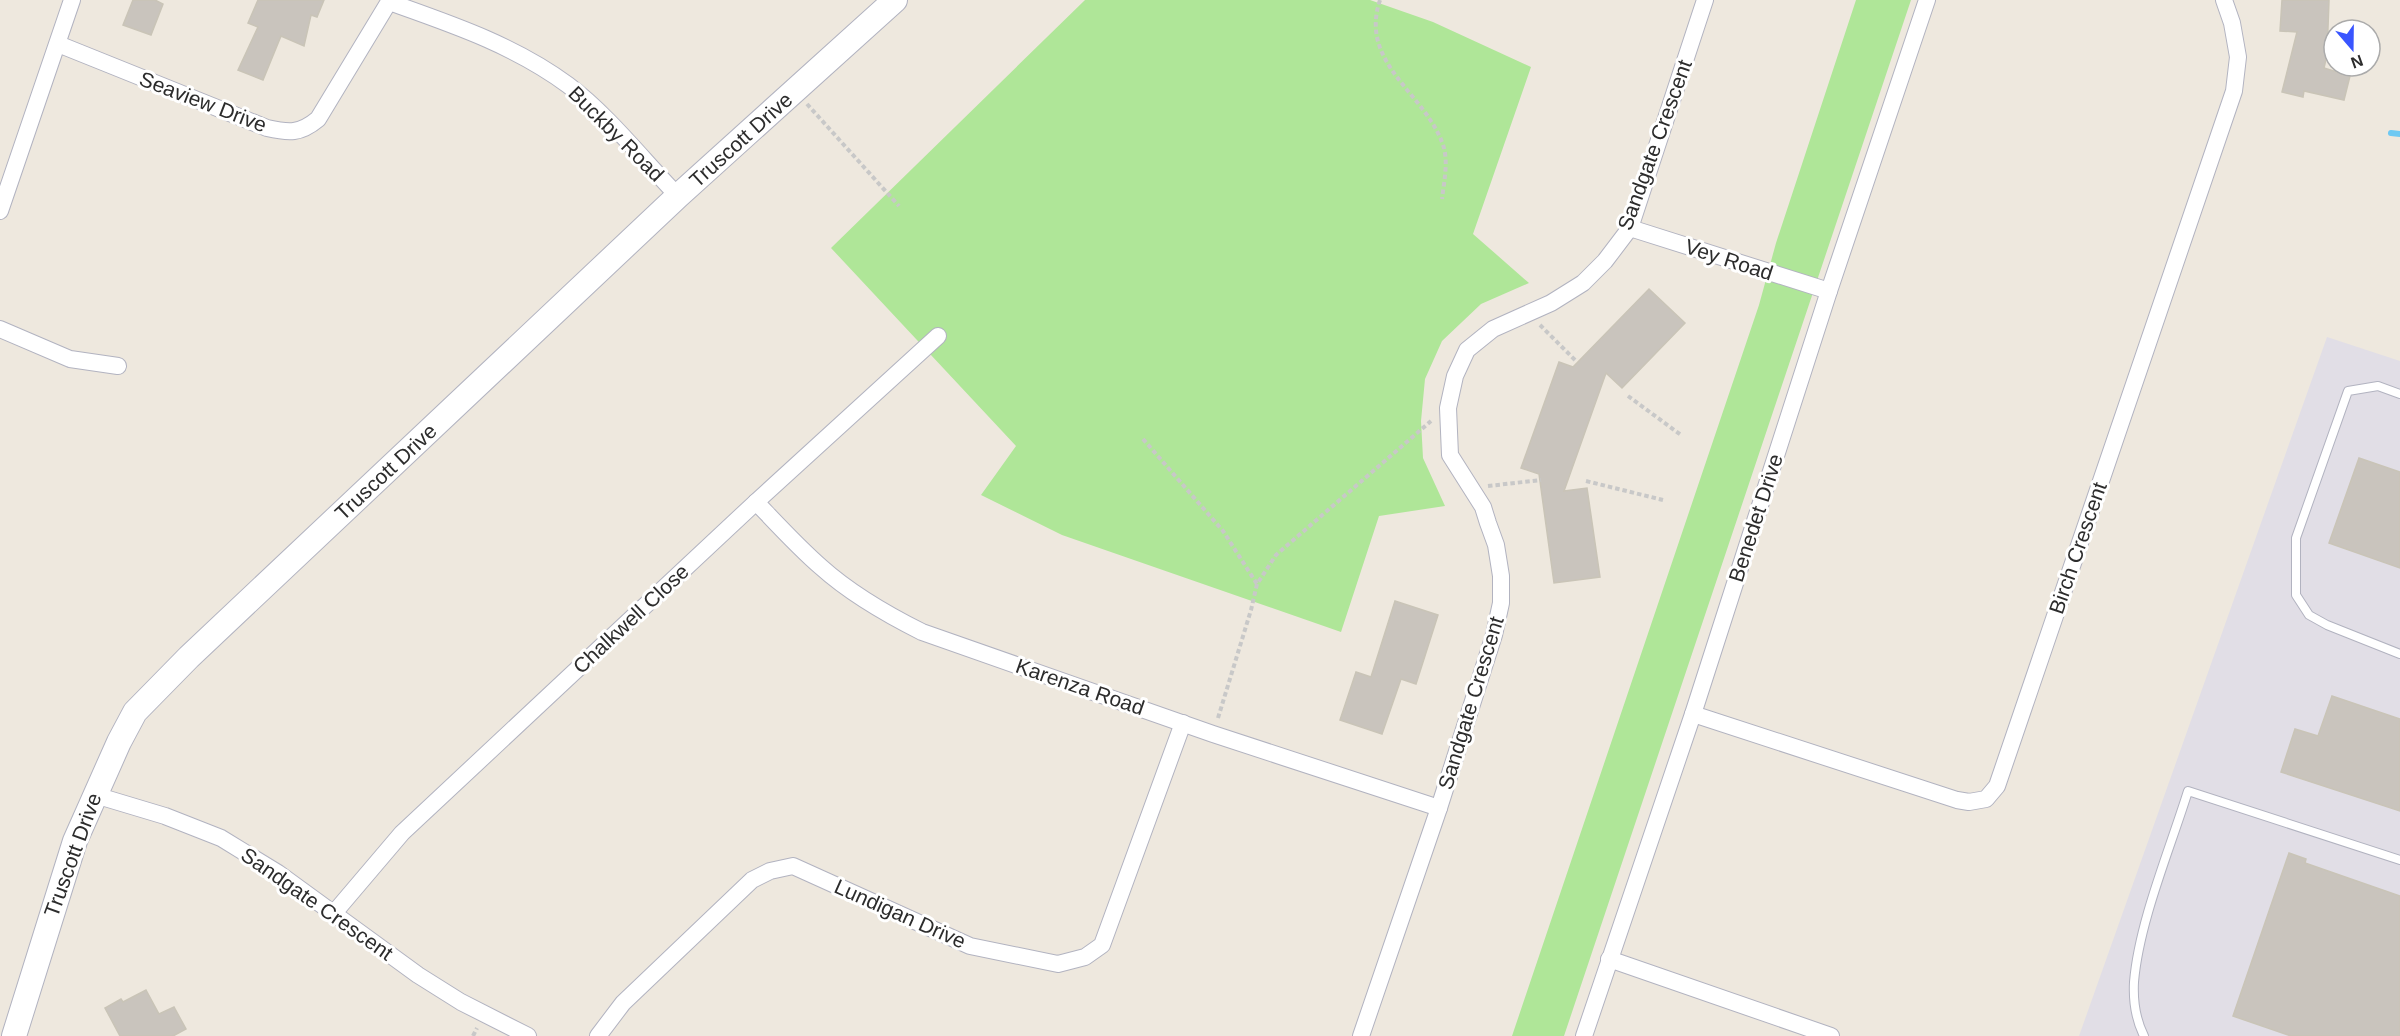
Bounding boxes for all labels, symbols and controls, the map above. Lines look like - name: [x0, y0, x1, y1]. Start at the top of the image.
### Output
- north arrow: [2322, 18, 2382, 78]
- text: N: [2349, 52, 2365, 72]
- street label: Sandgate Crescent: [1613, 56, 1696, 233]
- street label: Seaview Drive: [136, 67, 270, 136]
- street label: Buckby Road: [564, 81, 669, 186]
- street label: Truscott Drive: [685, 88, 797, 192]
- street label: Vey Road: [1682, 235, 1776, 285]
- street label: Truscott Drive: [330, 419, 441, 524]
- street label: Benedet Drive: [1724, 451, 1787, 585]
- street label: Birch Crescent: [2044, 479, 2111, 617]
- street label: Chalkwell Close: [568, 559, 693, 678]
- street label: Sandgate Crescent: [1433, 613, 1508, 792]
- street label: Karenza Road: [1013, 654, 1147, 719]
- street label: Truscott Drive: [40, 790, 106, 920]
- street label: Sandgate Crescent: [237, 843, 398, 965]
- street label: Lundigan Drive: [831, 874, 969, 953]

